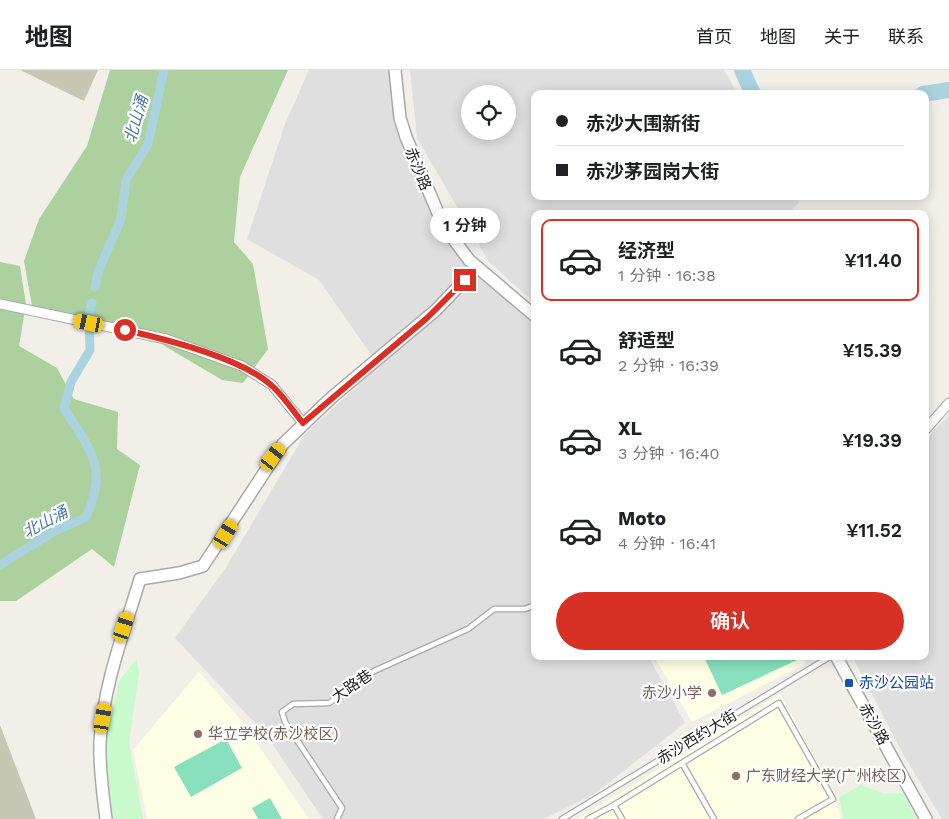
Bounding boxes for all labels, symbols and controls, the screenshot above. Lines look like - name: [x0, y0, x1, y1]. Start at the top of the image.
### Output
- text: 地图: [25, 23, 73, 51]
- text: 首页: [696, 26, 732, 47]
- text: 地图: [760, 26, 796, 47]
- text: 关于: [824, 26, 860, 47]
- text: 联系: [888, 26, 924, 47]
- map controls: [461, 85, 516, 140]
- button: locate: [461, 85, 516, 140]
- water label: 北山涌: [120, 91, 152, 145]
- text: 赤沙大围新街: [586, 112, 700, 135]
- street label: 赤沙路: [401, 145, 435, 193]
- text: 赤沙茅园岗大街: [586, 160, 719, 183]
- callout: 1 分钟: [430, 208, 500, 242]
- text: 1 分钟: [443, 216, 487, 235]
- icon: car: [558, 238, 603, 283]
- text: 经济型: [618, 239, 675, 262]
- text: ¥11.40: [845, 249, 902, 272]
- text: 1 分钟 · 16:38: [618, 266, 716, 285]
- route end: [454, 269, 476, 291]
- car: [72, 313, 105, 333]
- route start: [114, 319, 136, 341]
- icon: car: [558, 328, 603, 373]
- text: 舒适型: [618, 329, 675, 352]
- text: ¥15.39: [842, 339, 902, 362]
- text: 2 分钟 · 16:39: [618, 356, 719, 375]
- text: XL: [618, 417, 642, 440]
- icon: car: [558, 418, 603, 463]
- text: ¥19.39: [842, 429, 902, 452]
- car: [257, 441, 288, 473]
- text: 3 分钟 · 16:40: [618, 444, 719, 463]
- water label: 北山涌: [19, 501, 72, 542]
- text: Moto: [618, 507, 666, 530]
- icon: car: [558, 508, 603, 553]
- car: [211, 517, 240, 551]
- text: ¥11.52: [846, 519, 902, 542]
- text: 4 分钟 · 16:41: [618, 534, 716, 553]
- button: 确认: [556, 592, 904, 650]
- car: [112, 610, 135, 644]
- street label: 大路巷: [328, 666, 376, 706]
- place label: 赤沙公园站: [859, 674, 934, 692]
- marker: 赤沙公园站: [843, 677, 855, 689]
- place label: 赤沙小学: [642, 684, 702, 702]
- marker: 赤沙小学: [706, 687, 718, 699]
- street label: 赤沙路: [855, 700, 893, 748]
- car: [93, 702, 112, 734]
- street label: 赤沙西约大街: [654, 706, 740, 768]
- place label: 华立学校(赤沙校区): [208, 725, 339, 743]
- marker: 华立学校(赤沙校区): [192, 728, 204, 740]
- place label: 广东财经大学(广州校区): [746, 767, 907, 785]
- marker: 广东财经大学(广州校区): [730, 770, 742, 782]

